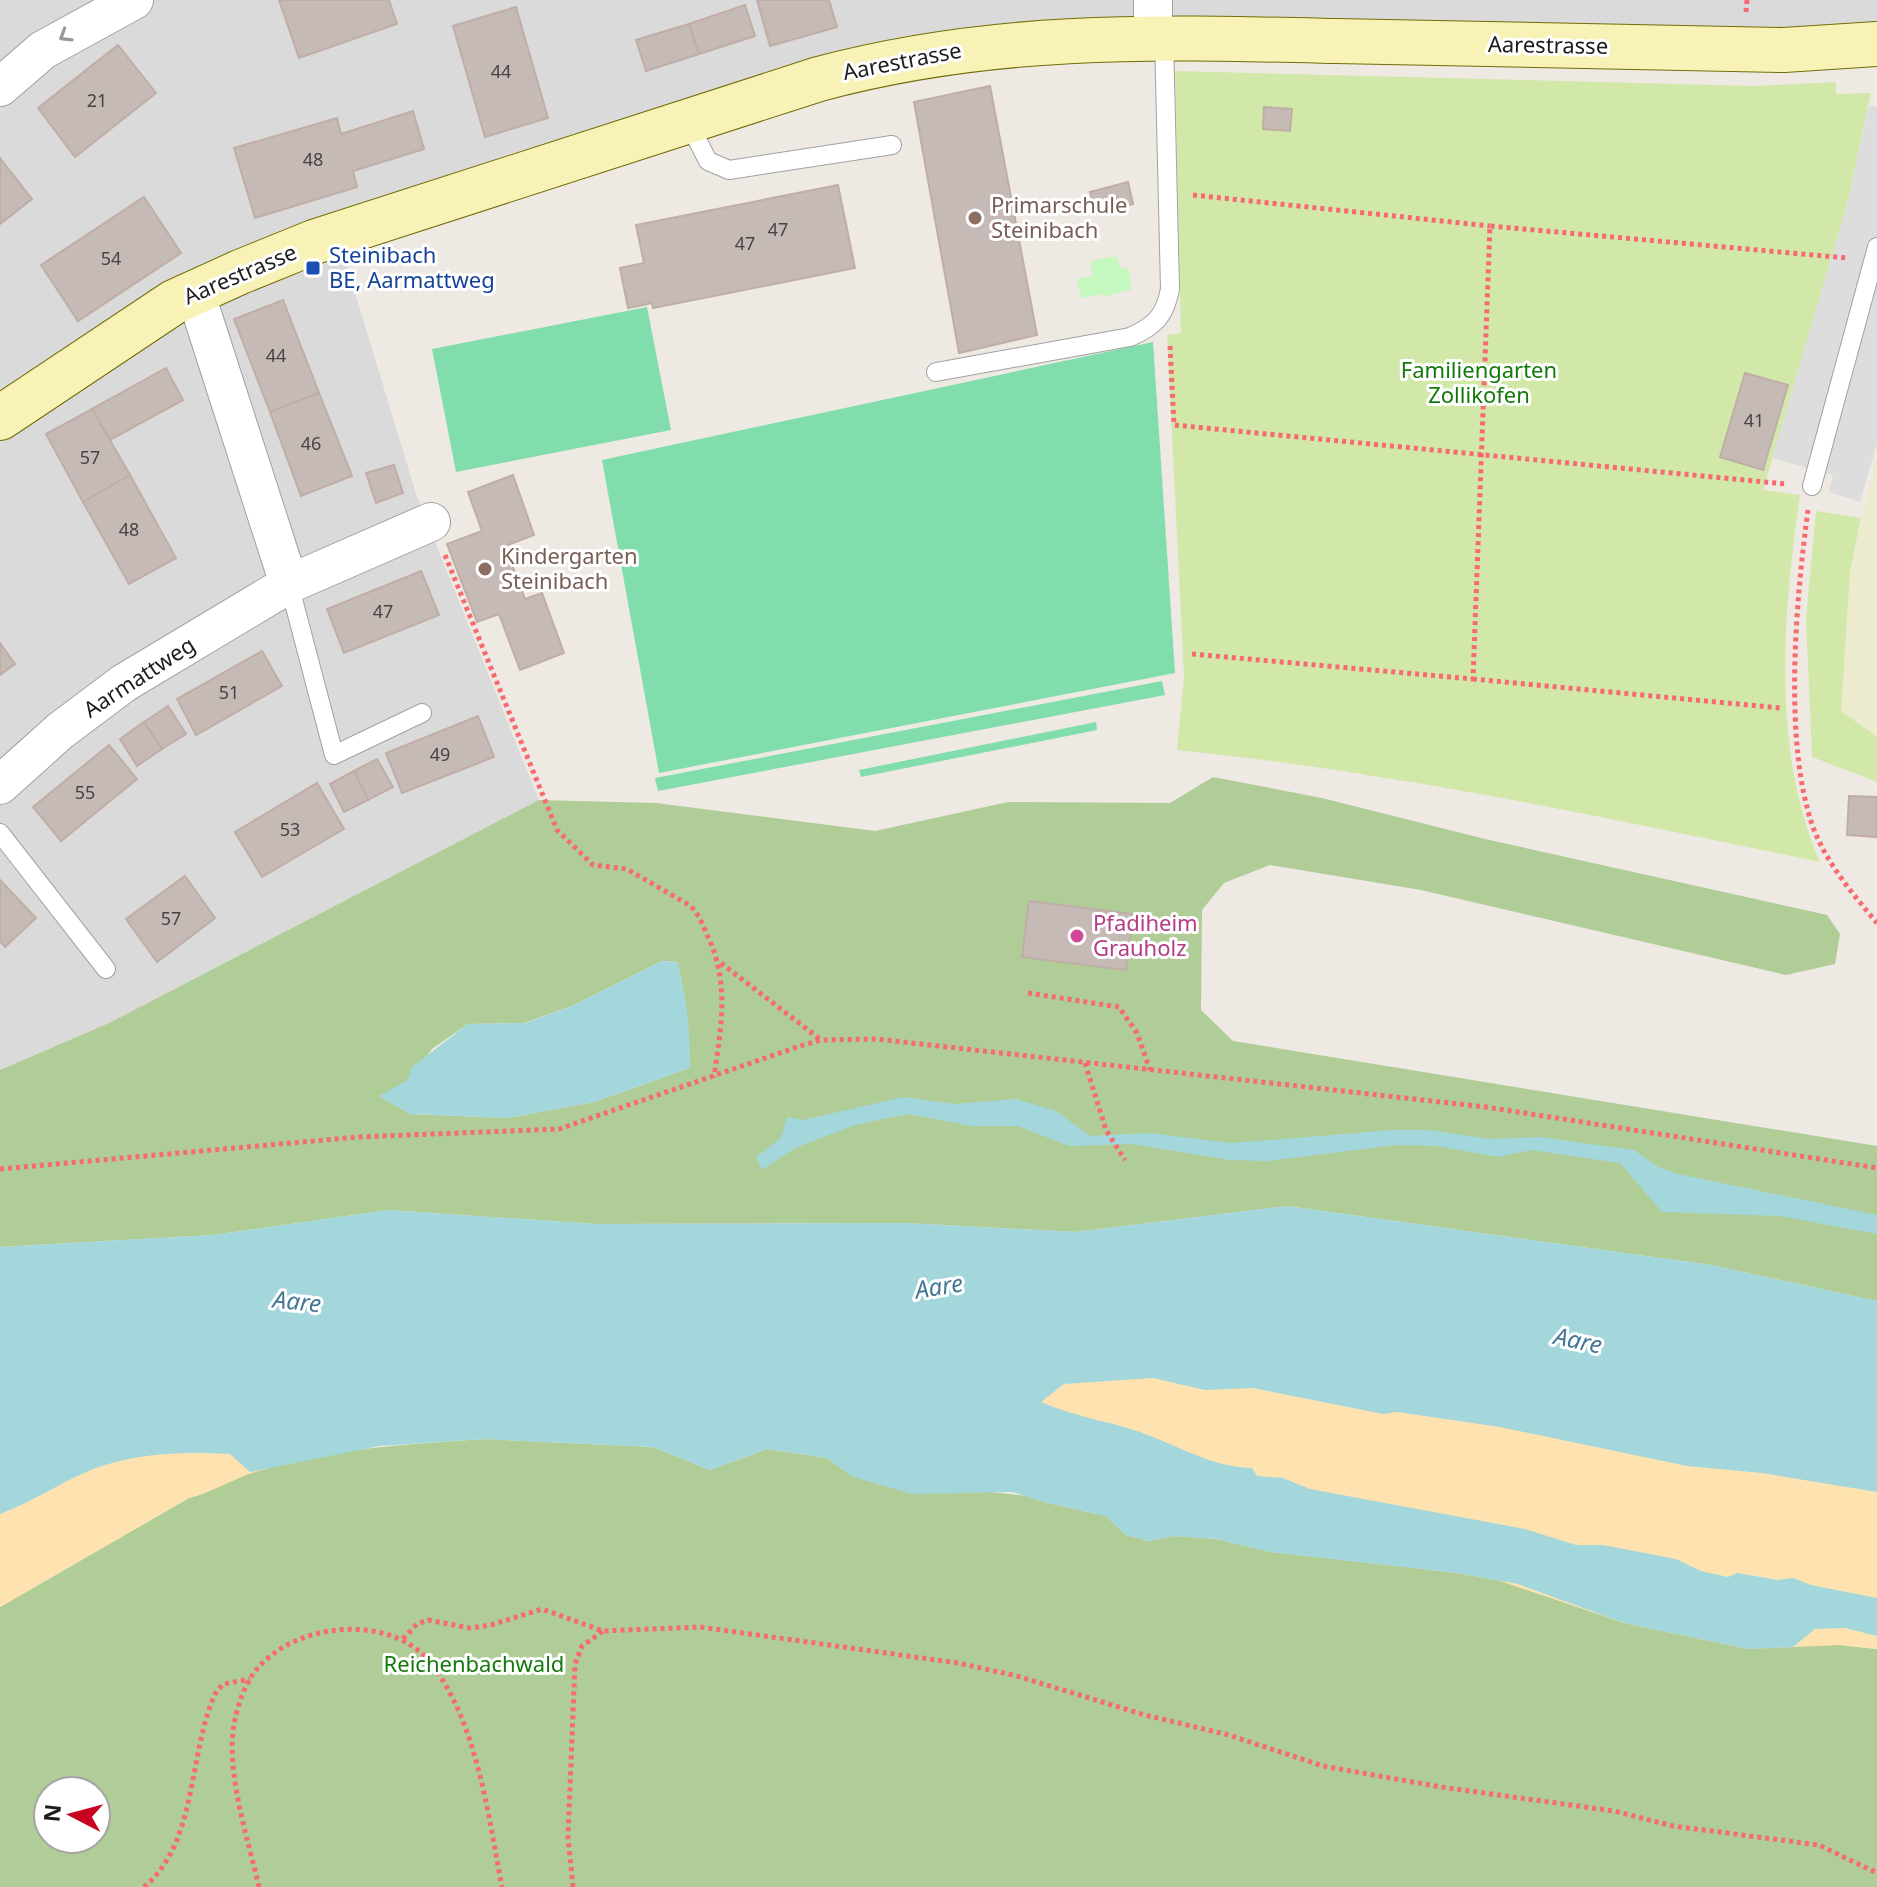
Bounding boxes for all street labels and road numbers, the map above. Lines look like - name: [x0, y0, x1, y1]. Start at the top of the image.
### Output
- street label: Aarestrasse: [1488, 28, 1608, 60]
- street label: Aarestrasse: [840, 34, 964, 86]
- street label: Aarestrasse: [178, 236, 301, 310]
- street label: Aarmattweg: [77, 629, 200, 723]

